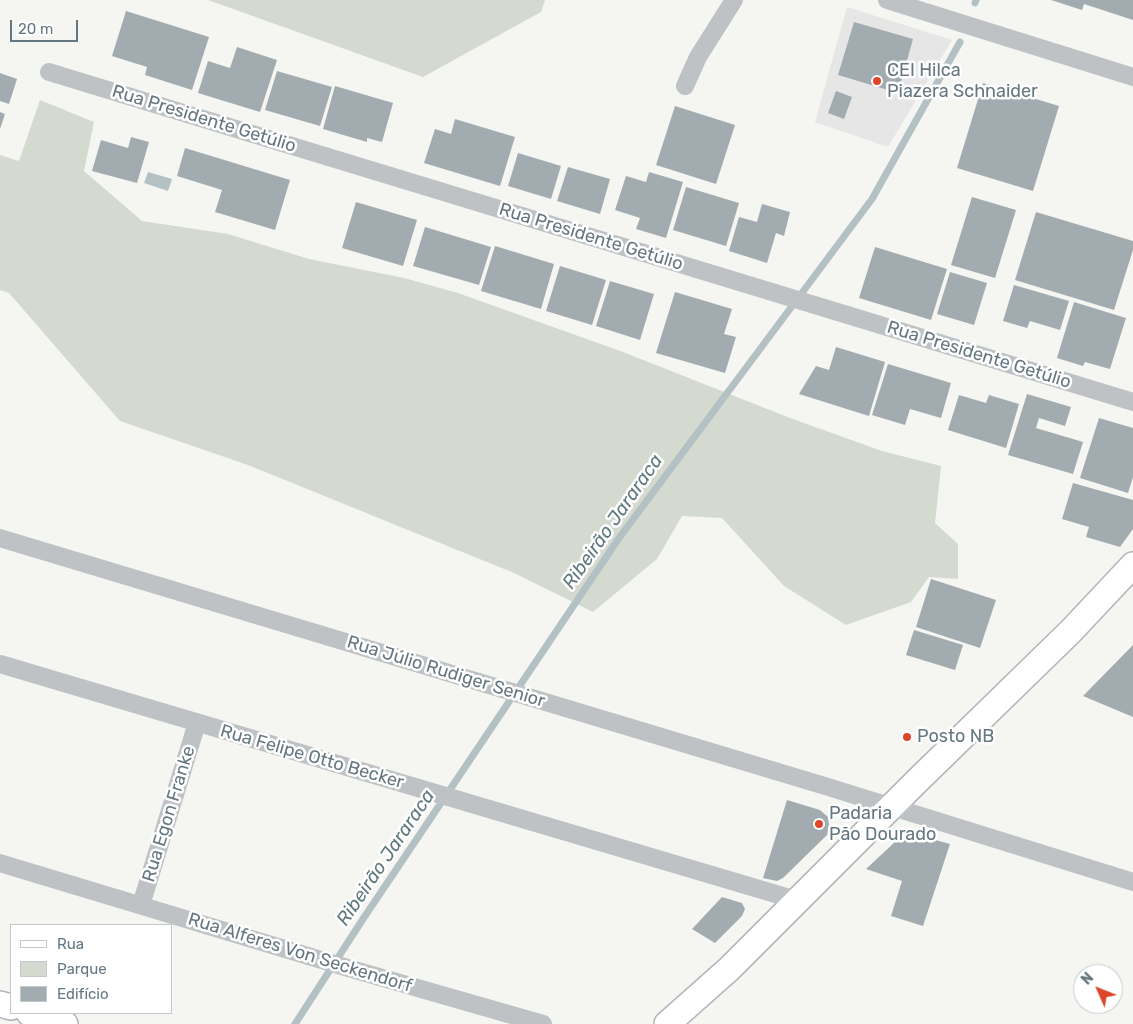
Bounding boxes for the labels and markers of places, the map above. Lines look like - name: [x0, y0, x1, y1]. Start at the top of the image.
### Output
- place label: CEI Hilca Piazera Schnaider: [887, 60, 1038, 102]
- marker: CEI Hilca Piazera Schnaider: [871, 75, 883, 87]
- place label: Posto NB: [917, 726, 994, 748]
- marker: Posto NB: [901, 731, 913, 743]
- place label: Padaria Pão Dourado: [829, 803, 936, 846]
- marker: Padaria Pão Dourado: [813, 818, 825, 830]

